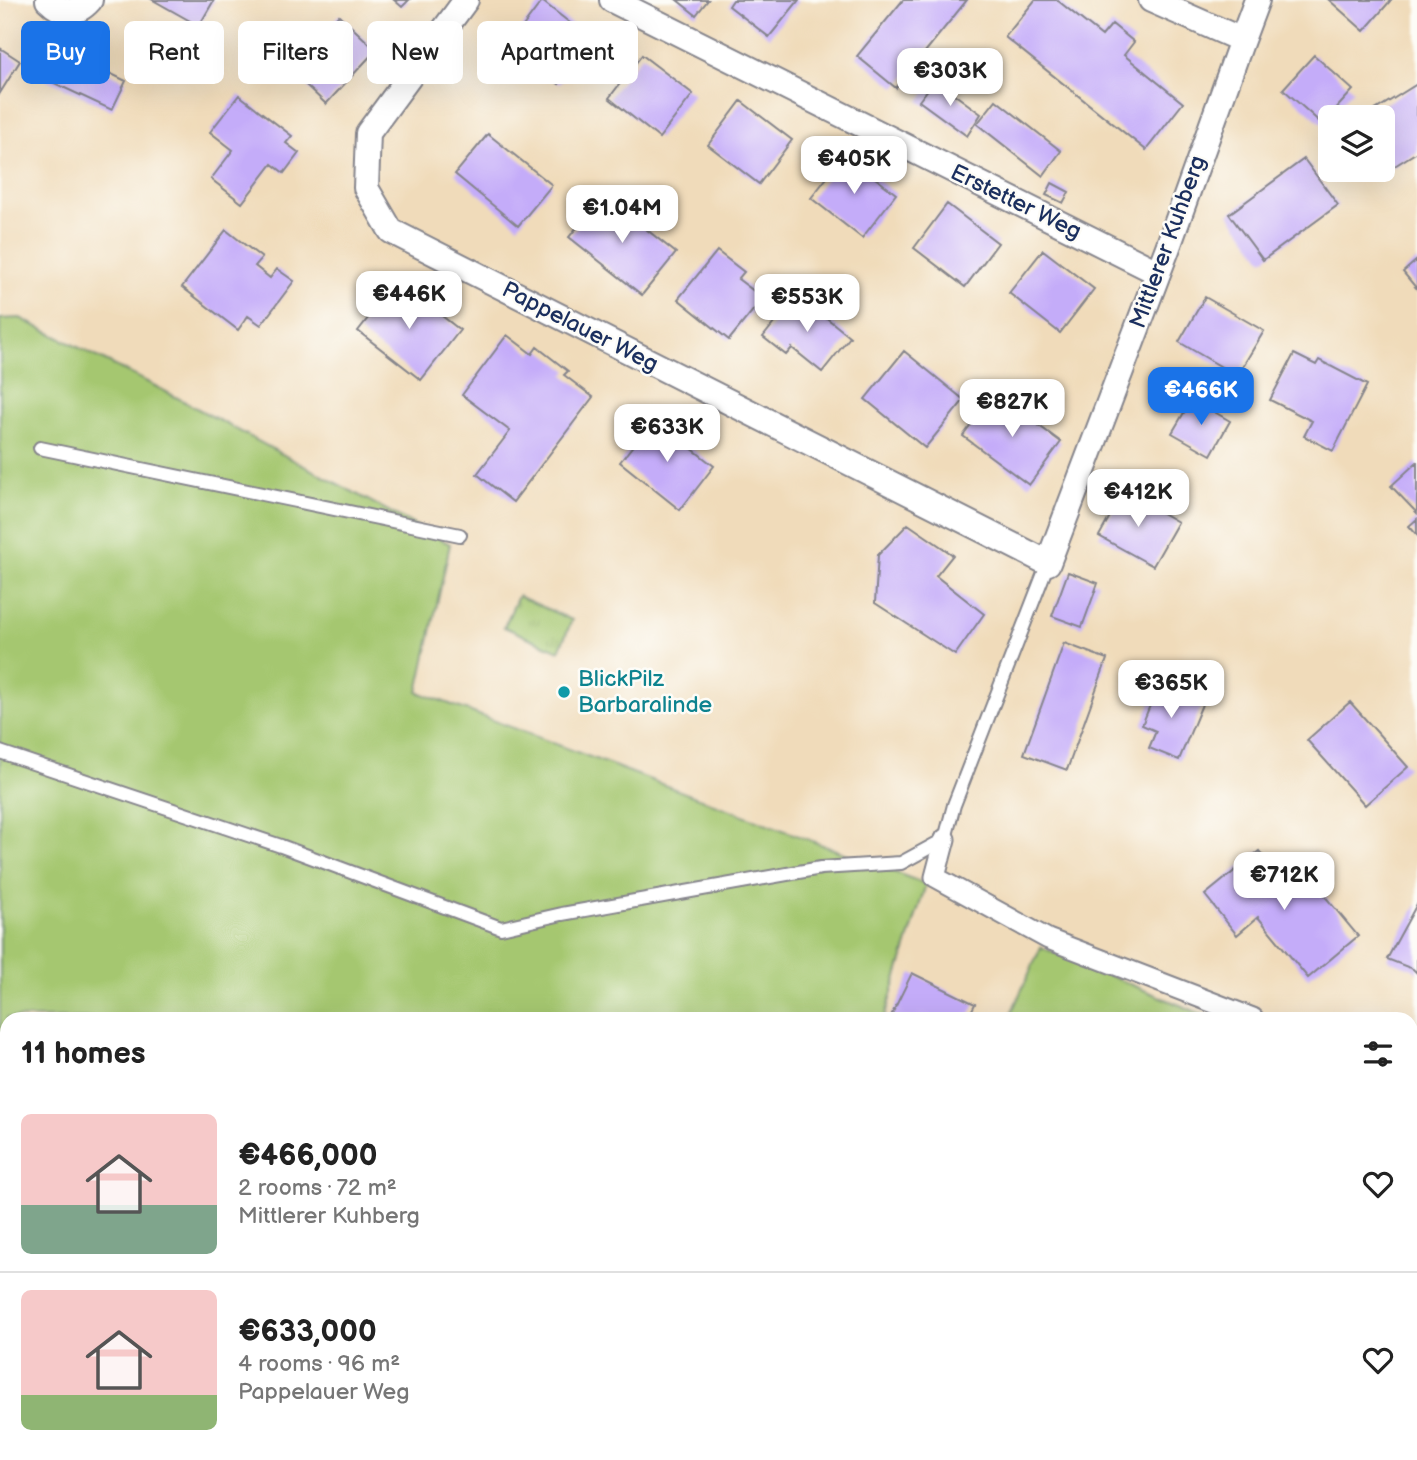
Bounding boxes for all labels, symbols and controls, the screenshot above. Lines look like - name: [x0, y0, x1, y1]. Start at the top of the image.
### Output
- chip: Buy: [21, 21, 110, 84]
- chip: Rent: [124, 21, 224, 84]
- chip: Filters: [238, 21, 353, 84]
- chip: New: [367, 21, 463, 84]
- chip: Apartment: [477, 21, 638, 84]
- pin: €303K: [901, 48, 999, 108]
- text: €303K: [913, 57, 987, 85]
- map controls: [1318, 105, 1395, 182]
- button: layers: [1318, 105, 1395, 182]
- pin: €405K: [805, 136, 903, 196]
- text: €405K: [817, 145, 891, 173]
- street label: Mittlerer Kuhberg: [1124, 152, 1212, 332]
- street label: Erstetter Weg: [946, 158, 1086, 246]
- pin: €1.04M: [565, 186, 679, 245]
- text: €1.04M: [582, 194, 662, 222]
- pin: €446K: [360, 272, 458, 331]
- pin: €553K: [758, 274, 856, 334]
- street label: Pappelauer Weg: [497, 276, 663, 378]
- text: €446K: [372, 280, 446, 308]
- text: €553K: [771, 283, 843, 311]
- pin: €466K: [1152, 368, 1250, 427]
- text: €466K: [1164, 376, 1238, 404]
- pin: €827K: [963, 380, 1061, 439]
- text: €827K: [976, 388, 1048, 416]
- pin: €633K: [618, 405, 716, 464]
- text: €633K: [630, 413, 704, 441]
- pin: €412K: [1089, 470, 1187, 529]
- text: €412K: [1103, 478, 1173, 506]
- pin: €365K: [1122, 660, 1220, 720]
- place label: BlickPilz Barbaralinde: [578, 665, 712, 719]
- text: €365K: [1134, 669, 1208, 697]
- marker: BlickPilz Barbaralinde: [556, 684, 572, 700]
- pin: €712K: [1235, 852, 1333, 912]
- text: €712K: [1249, 861, 1319, 889]
- icon: filters: [1359, 1035, 1397, 1073]
- text: 11 homes: [21, 1036, 145, 1072]
- text: €466,000: [238, 1138, 377, 1174]
- icon: home: [77, 1142, 161, 1226]
- icon: heart: [1359, 1165, 1397, 1203]
- text: 2 rooms · 72 m²: [238, 1174, 397, 1202]
- text: Mittlerer Kuhberg: [238, 1202, 420, 1230]
- text: €633,000: [238, 1314, 377, 1350]
- icon: home: [77, 1318, 161, 1402]
- icon: heart: [1359, 1341, 1397, 1379]
- text: 4 rooms · 96 m²: [238, 1350, 400, 1378]
- text: Pappelauer Weg: [238, 1378, 410, 1406]

